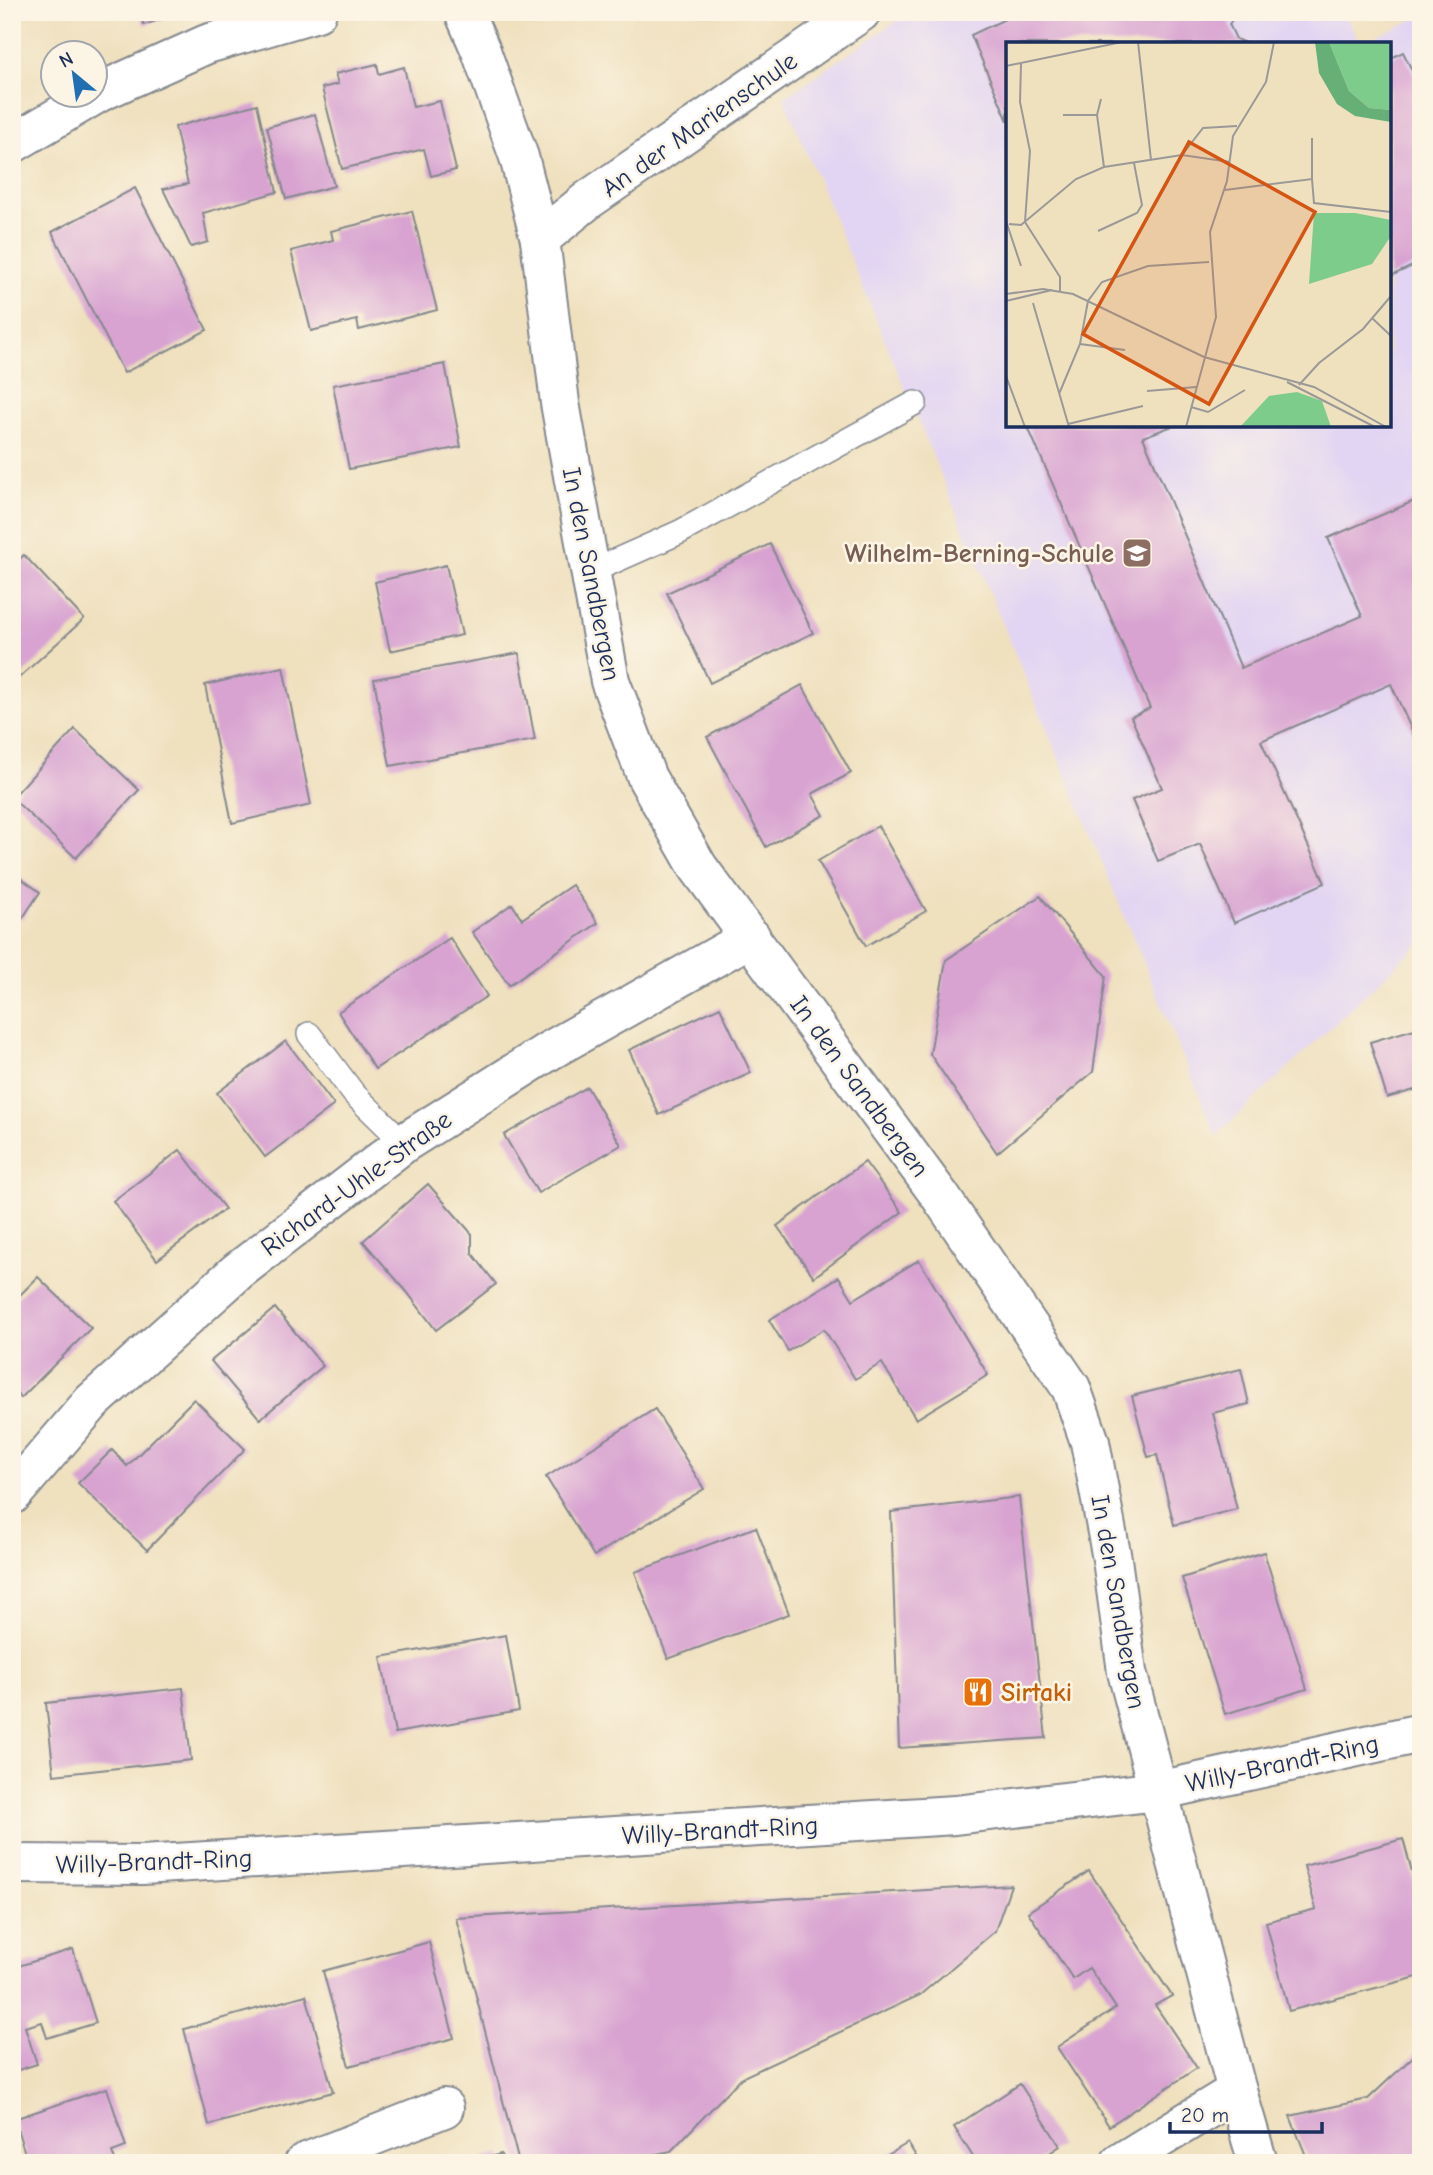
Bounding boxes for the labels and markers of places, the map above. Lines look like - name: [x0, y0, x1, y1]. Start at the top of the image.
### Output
- school or university icon: Wilhelm-Berning-Schule: [1120, 536, 1154, 570]
- place label: Wilhelm-Berning-Schule: [844, 539, 1114, 569]
- restaurant icon: Sirtaki: [961, 1675, 995, 1709]
- place label: Sirtaki: [1001, 1678, 1072, 1708]

